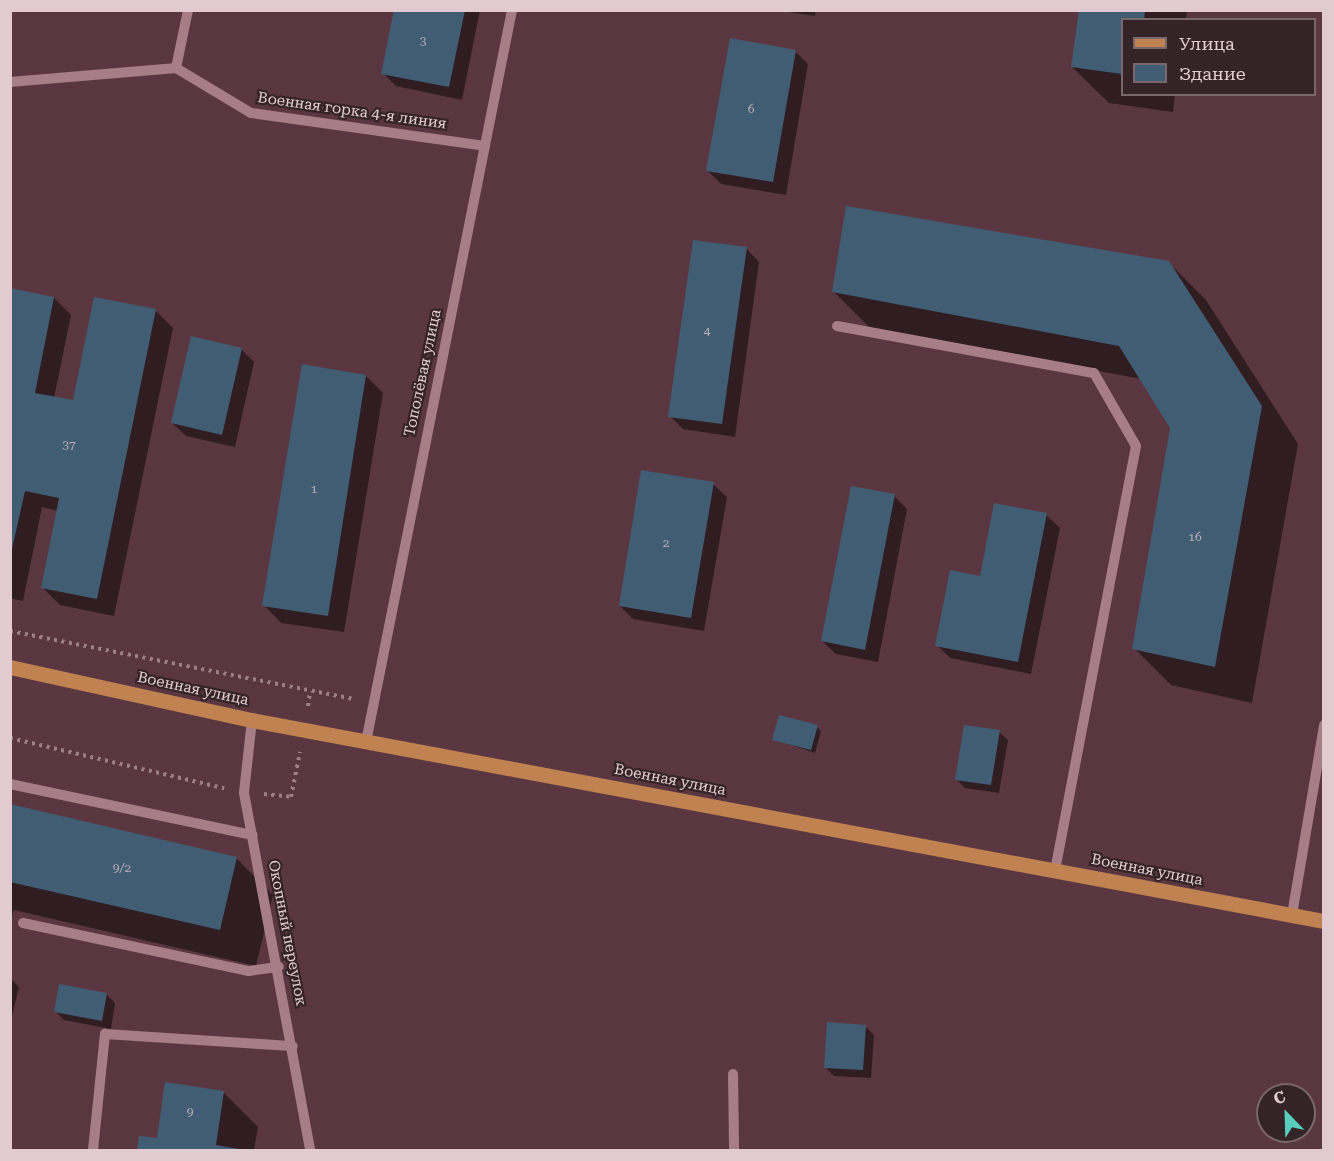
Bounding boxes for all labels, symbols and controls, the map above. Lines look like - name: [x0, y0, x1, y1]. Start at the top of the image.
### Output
- legend: [1121, 18, 1316, 96]
- text: Улица: [1179, 33, 1235, 54]
- house number: 3: [420, 35, 426, 49]
- text: Здание: [1179, 63, 1246, 84]
- street label: Военная горка 4-я линия: [256, 89, 448, 133]
- house number: 6: [748, 103, 754, 117]
- street label: Тополёвая улица: [401, 308, 445, 438]
- house number: 4: [704, 325, 710, 339]
- house number: 37: [62, 439, 76, 453]
- house number: 1: [311, 483, 317, 497]
- house number: 16: [1188, 531, 1202, 545]
- house number: 2: [663, 537, 669, 551]
- street label: Военная улица: [136, 668, 250, 710]
- street label: Военная улица: [613, 760, 727, 800]
- street label: Военная улица: [1090, 850, 1204, 890]
- street label: Окопный переулок: [264, 859, 310, 1007]
- house number: 9/2: [113, 862, 131, 876]
- north arrow: [1256, 1083, 1316, 1143]
- text: С: [1271, 1087, 1288, 1109]
- house number: 9: [187, 1106, 193, 1120]

